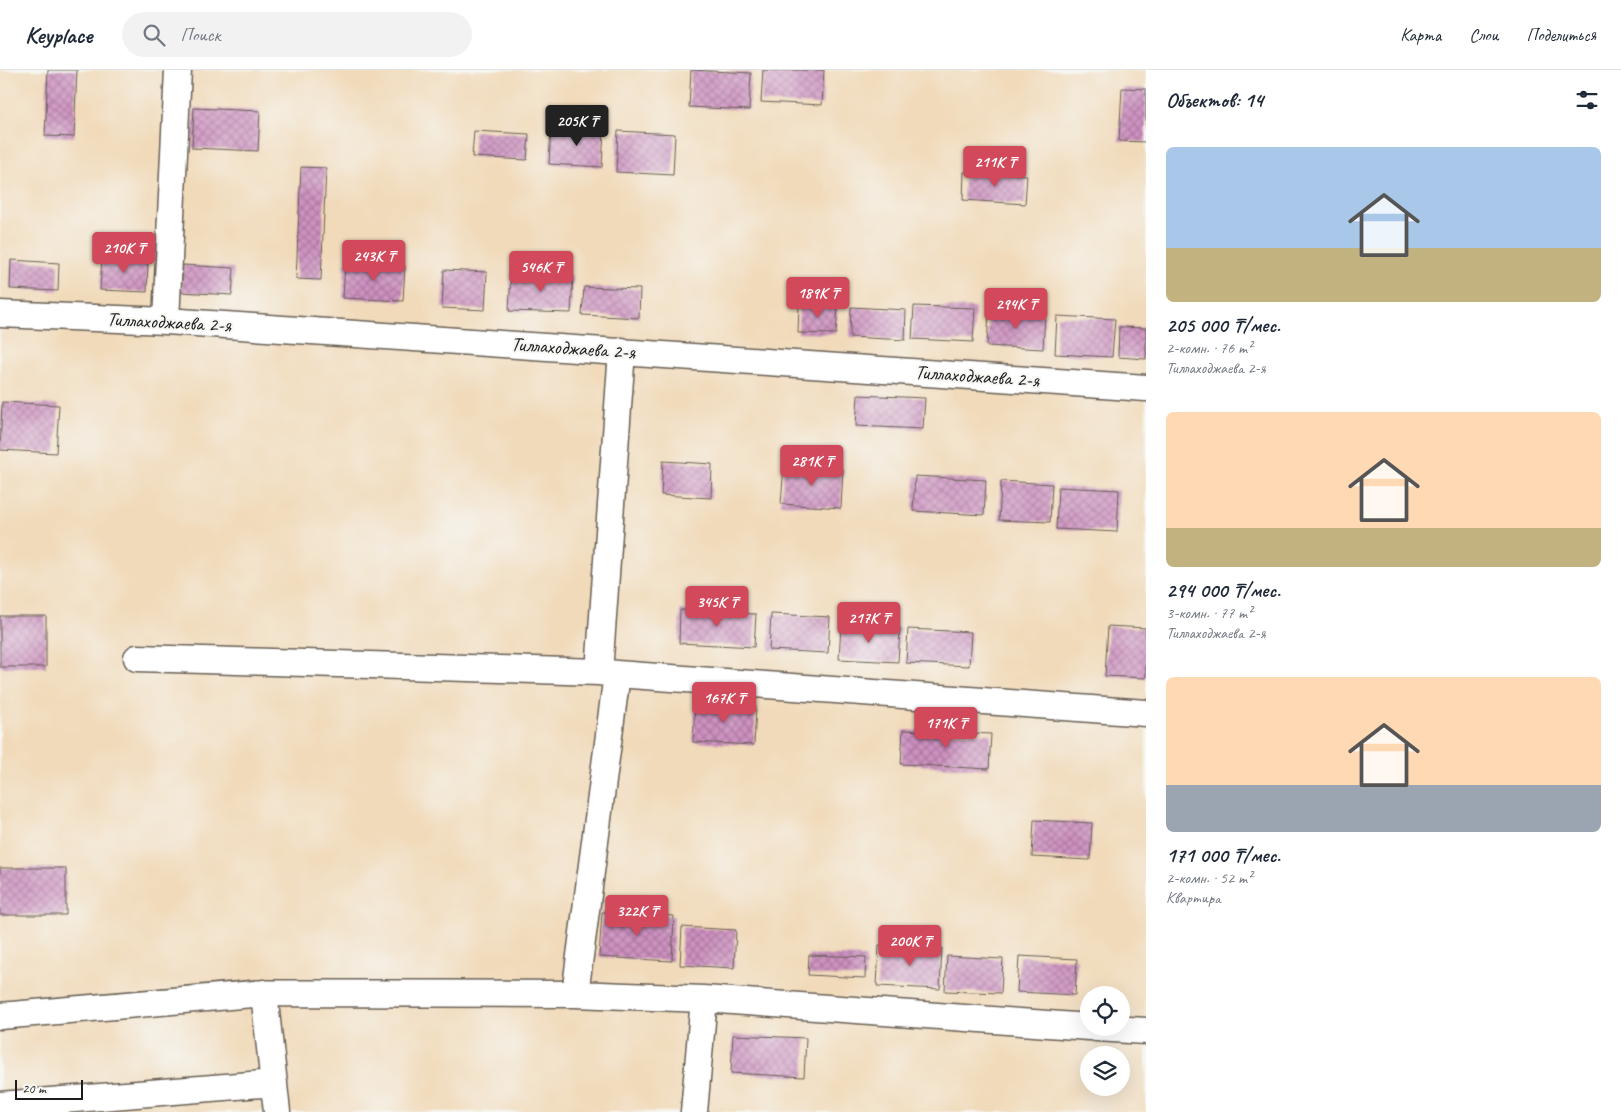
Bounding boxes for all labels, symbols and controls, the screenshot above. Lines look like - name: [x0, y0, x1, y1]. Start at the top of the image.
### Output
- search box: [122, 12, 472, 57]
- text: Keyplace: [25, 20, 92, 50]
- icon: search: [140, 21, 168, 49]
- text: Поиск: [180, 23, 220, 47]
- text: Карта: [1400, 24, 1441, 46]
- text: Слои: [1469, 24, 1498, 46]
- text: Поделиться: [1526, 24, 1596, 46]
- icon: filters: [1573, 86, 1601, 114]
- text: Объектов: 14: [1166, 87, 1263, 113]
- pin: 205K ₸: [536, 104, 618, 147]
- text: 205K ₸: [556, 111, 598, 131]
- pin: 211K ₸: [954, 146, 1036, 188]
- text: 211K ₸: [974, 152, 1016, 172]
- icon: home: [1339, 180, 1429, 270]
- pin: 210K ₸: [83, 232, 165, 274]
- text: 210K ₸: [103, 238, 145, 258]
- pin: 243K ₸: [333, 240, 415, 282]
- text: 243K ₸: [353, 246, 395, 266]
- pin: 546K ₸: [500, 250, 582, 293]
- text: 546K ₸: [520, 257, 562, 277]
- pin: 189K ₸: [777, 276, 859, 319]
- text: 189K ₸: [797, 283, 839, 303]
- pin: 294K ₸: [975, 288, 1057, 330]
- text: 294K ₸: [995, 294, 1037, 314]
- street label: Тиллаходжаева 2-я: [106, 306, 233, 338]
- text: 205 000 ₸/мес.: [1166, 312, 1280, 338]
- street label: Тиллаходжаева 2-я: [510, 331, 637, 365]
- text: 2-комн. · 76 m²: [1166, 338, 1252, 358]
- text: Тиллаходжаева 2-я: [1166, 358, 1266, 378]
- street label: Тиллаходжаева 2-я: [914, 359, 1041, 393]
- pin: 281K ₸: [771, 444, 853, 487]
- icon: home: [1339, 445, 1429, 535]
- text: 281K ₸: [791, 451, 833, 471]
- text: 294 000 ₸/мес.: [1166, 577, 1280, 603]
- pin: 345K ₸: [676, 586, 758, 628]
- text: 345K ₸: [696, 592, 738, 612]
- pin: 217K ₸: [828, 602, 910, 644]
- text: 3-комн. · 77 m²: [1166, 603, 1252, 623]
- text: 217K ₸: [848, 608, 890, 628]
- text: Тиллаходжаева 2-я: [1166, 623, 1266, 643]
- pin: 167K ₸: [683, 682, 765, 724]
- text: 167K ₸: [703, 688, 745, 708]
- pin: 171K ₸: [905, 706, 987, 749]
- icon: home: [1339, 710, 1429, 800]
- text: 171K ₸: [925, 713, 967, 733]
- text: 171 000 ₸/мес.: [1166, 842, 1281, 868]
- text: 2-комн. · 52 m²: [1166, 868, 1252, 888]
- text: Квартира: [1166, 888, 1221, 908]
- pin: 322K ₸: [596, 894, 678, 937]
- text: 322K ₸: [616, 901, 658, 921]
- pin: 200K ₸: [869, 924, 951, 967]
- text: 200K ₸: [889, 931, 931, 951]
- map controls: [1080, 986, 1130, 1096]
- button: locate: [1080, 986, 1130, 1036]
- button: layers: [1080, 1046, 1130, 1096]
- scale bar: [15, 1077, 82, 1100]
- text: 20 m: [22, 1080, 46, 1097]

